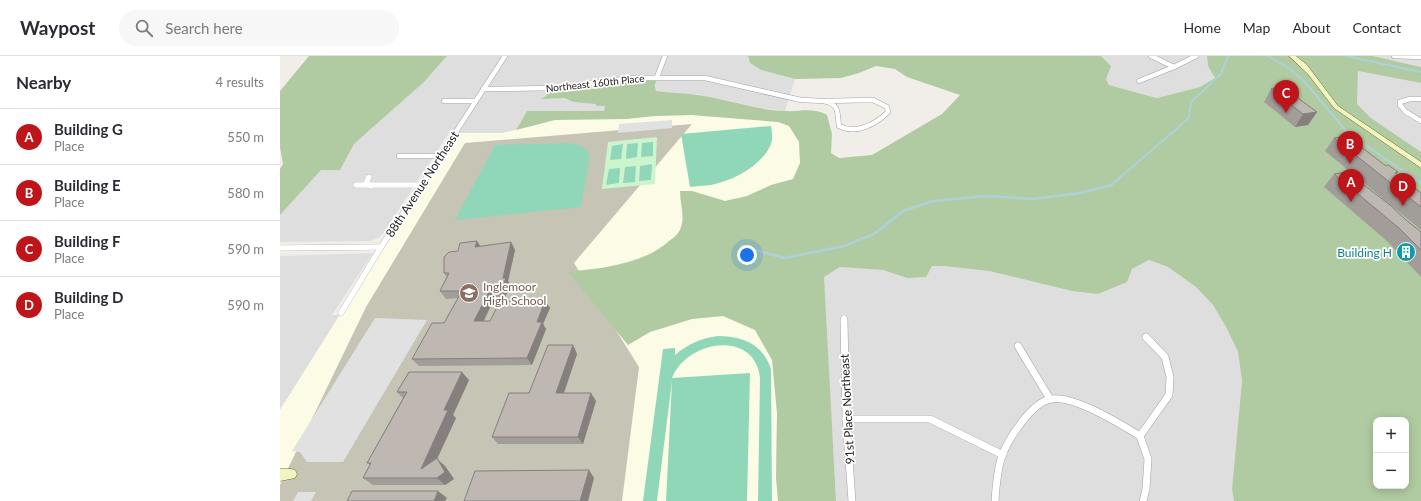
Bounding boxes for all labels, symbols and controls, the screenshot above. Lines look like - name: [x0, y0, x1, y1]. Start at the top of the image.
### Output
- search box: [119, 10, 399, 46]
- text: Waypost: [20, 16, 95, 39]
- icon: search: [133, 17, 155, 39]
- text: Search here: [165, 19, 243, 37]
- text: Home: [1183, 19, 1221, 36]
- text: Map: [1243, 19, 1270, 36]
- text: About: [1292, 19, 1330, 36]
- text: Contact: [1352, 19, 1401, 36]
- text: Nearby: [16, 72, 71, 93]
- street label: Northeast 160th Place: [545, 72, 645, 94]
- text: 4 results: [216, 74, 264, 90]
- pin: C: [1273, 80, 1299, 113]
- text: Building G: [54, 120, 123, 138]
- street label: 88th Avenue Northeast: [382, 128, 462, 240]
- text: A: [24, 129, 34, 145]
- text: 550 m: [227, 129, 264, 145]
- pin: B: [1337, 131, 1363, 164]
- text: Place: [54, 138, 84, 154]
- pin: A: [1338, 169, 1364, 202]
- pin: D: [1390, 173, 1416, 206]
- text: Building E: [54, 176, 121, 194]
- text: B: [25, 185, 33, 201]
- text: 580 m: [227, 185, 264, 201]
- text: Place: [54, 194, 84, 210]
- text: Building F: [54, 232, 121, 250]
- text: C: [25, 241, 33, 257]
- text: 590 m: [227, 241, 264, 257]
- building icon: Building H: [1395, 241, 1417, 263]
- your location: [737, 245, 757, 265]
- place label: Building H: [1337, 245, 1392, 260]
- text: Place: [54, 250, 84, 266]
- place label: Inglemoor High School: [483, 279, 546, 308]
- school or university icon: Inglemoor High School: [458, 282, 480, 304]
- text: Building D: [54, 288, 124, 306]
- text: D: [24, 297, 34, 313]
- text: 590 m: [227, 297, 264, 313]
- text: Place: [54, 306, 84, 322]
- street label: 91st Place Northeast: [837, 353, 857, 465]
- map controls: [1373, 417, 1409, 489]
- button: +: [1373, 417, 1409, 453]
- button: −: [1373, 453, 1409, 489]

